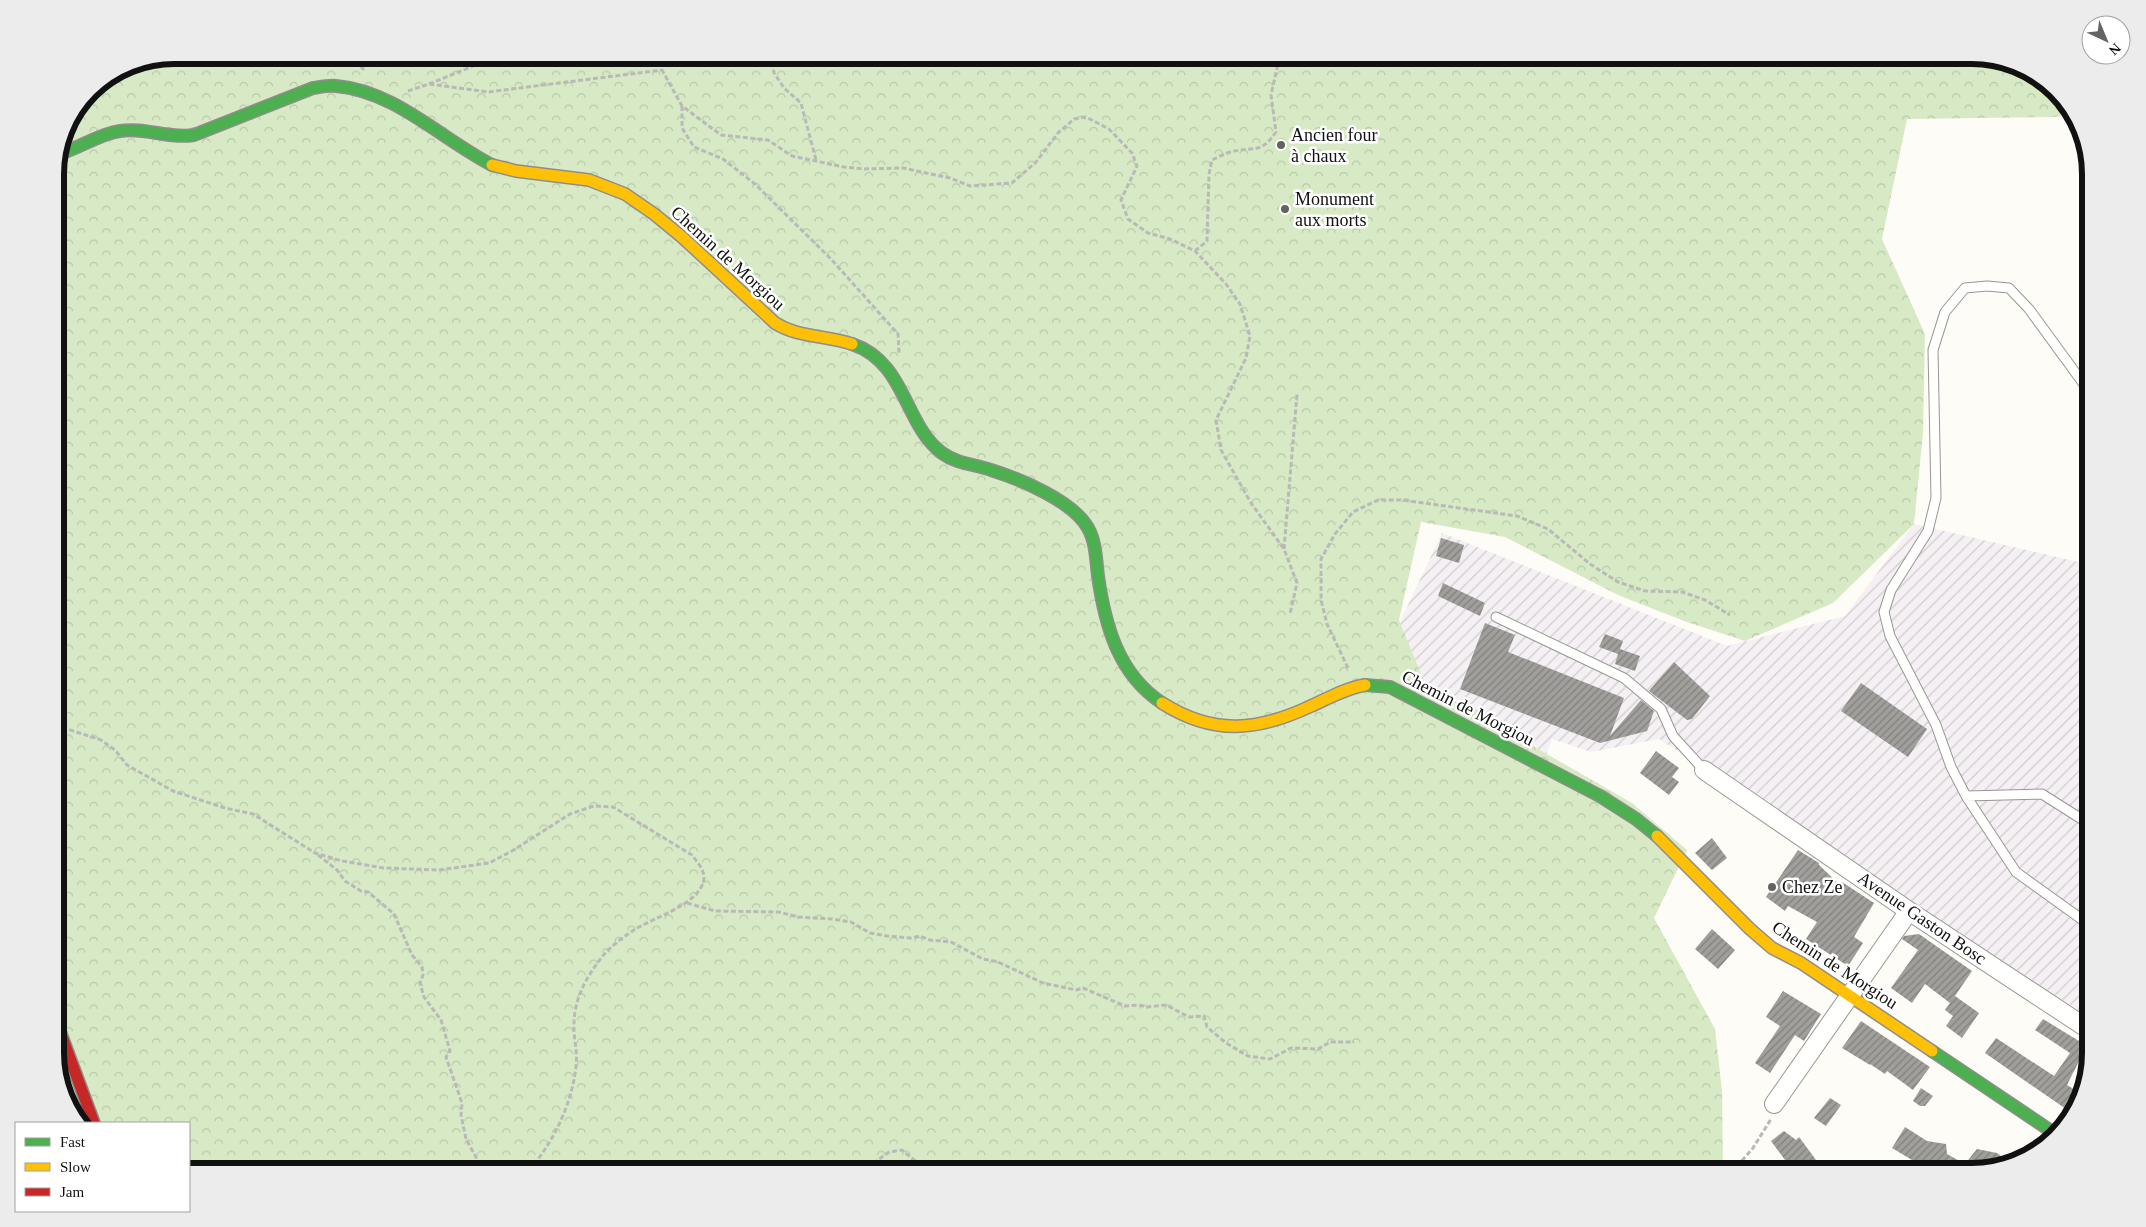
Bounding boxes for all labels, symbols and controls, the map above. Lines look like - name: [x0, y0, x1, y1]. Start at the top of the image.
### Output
- north arrow: [2081, 15, 2131, 65]
- text: N: [2106, 40, 2124, 58]
- place label: Ancien four à chaux: [1291, 125, 1377, 166]
- marker: Ancien four à chaux: [1275, 139, 1287, 151]
- place label: Monument aux morts: [1295, 189, 1374, 230]
- street label: Chemin de Morgiou: [667, 202, 789, 314]
- marker: Monument aux morts: [1279, 203, 1291, 215]
- street label: Chemin de Morgiou: [1399, 666, 1537, 750]
- street label: Avenue Gaston Bosc: [1854, 868, 1990, 968]
- place label: Chez Ze: [1782, 877, 1842, 897]
- marker: Chez Ze: [1766, 881, 1778, 893]
- street label: Chemin de Morgiou: [1768, 917, 1902, 1013]
- legend: [15, 1122, 190, 1212]
- text: Fast: [60, 1134, 86, 1150]
- text: Slow: [60, 1159, 91, 1175]
- text: Jam: [60, 1184, 84, 1200]

